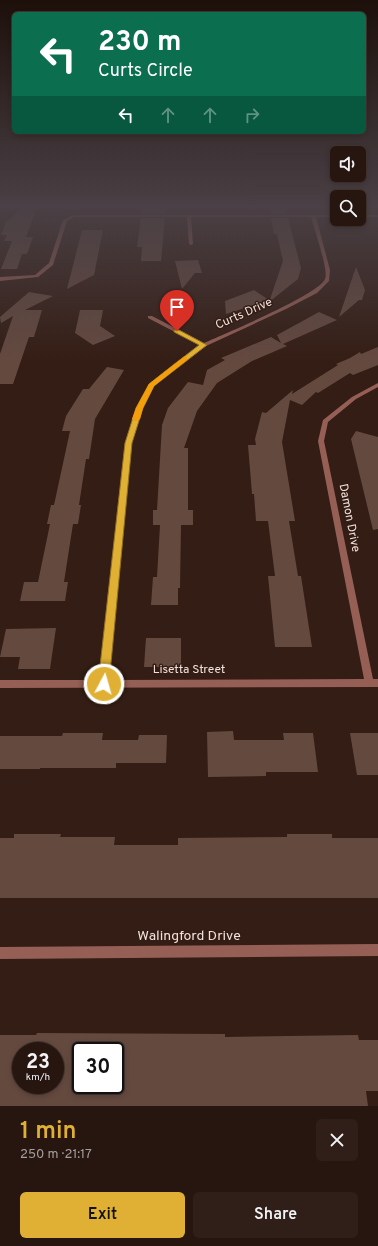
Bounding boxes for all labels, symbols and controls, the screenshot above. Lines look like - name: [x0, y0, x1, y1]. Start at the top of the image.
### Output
- text: 230 m: [98, 25, 181, 61]
- icon: left: [32, 28, 84, 80]
- text: Curts Circle: [98, 60, 193, 83]
- icon: left: [115, 104, 137, 126]
- icon: ahead: [157, 104, 179, 126]
- icon: ahead: [199, 104, 221, 126]
- icon: right: [241, 104, 263, 126]
- map controls: [330, 146, 366, 226]
- button: sound: [330, 146, 366, 182]
- button: search: [330, 190, 366, 226]
- pin: [160, 290, 194, 331]
- street label: Curts Drive: [213, 294, 275, 334]
- icon: arrive: [166, 296, 188, 318]
- street label: Damon Drive: [335, 482, 363, 554]
- street label: Lisetta Street: [153, 662, 225, 678]
- position arrow: [83, 663, 125, 705]
- street label: Walingford Drive: [137, 928, 241, 945]
- speed limit sign: 30: [72, 1042, 124, 1094]
- text: 23: [26, 1050, 50, 1076]
- text: km/h: [26, 1071, 50, 1084]
- text: 1 min: [20, 1117, 77, 1147]
- button: close: [316, 1119, 358, 1161]
- text: 250 m · 21:17: [20, 1147, 92, 1163]
- button: Exit: [20, 1192, 185, 1238]
- button: Share: [193, 1192, 358, 1238]

